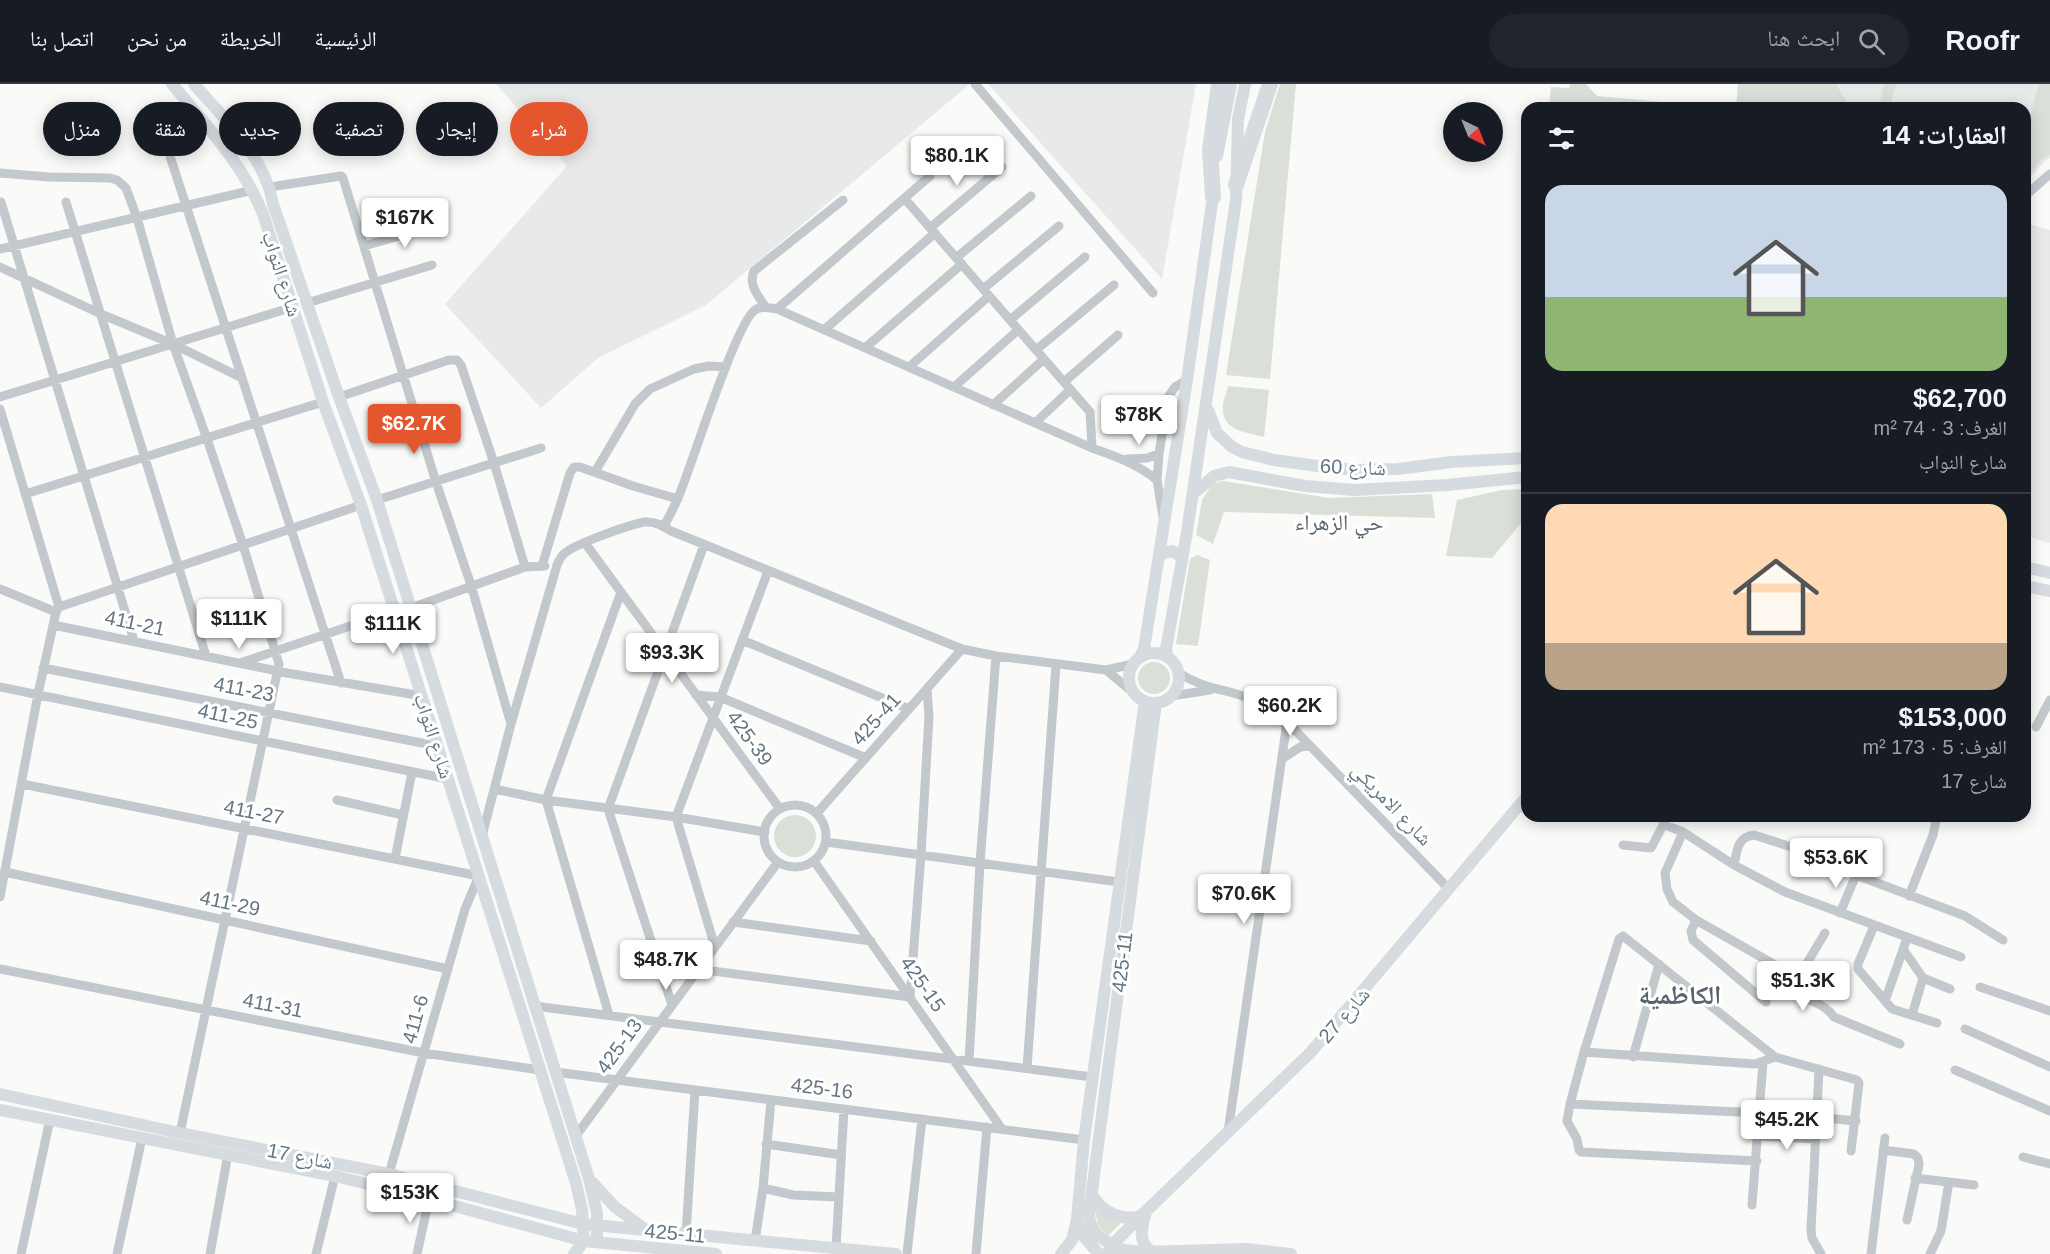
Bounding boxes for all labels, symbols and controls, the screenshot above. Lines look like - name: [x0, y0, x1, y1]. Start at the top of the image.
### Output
- search box: [1489, 14, 1909, 68]
- icon: search: [1855, 25, 1888, 58]
- text: Roofr: [1945, 25, 2020, 56]
- text: ابحث هنا: [1767, 26, 1840, 51]
- text: اتصل بنا: [30, 27, 94, 50]
- text: من نحن: [127, 27, 187, 50]
- text: الخريطة: [220, 27, 282, 50]
- text: الرئيسية: [315, 27, 377, 50]
- chip: منزل: [43, 102, 121, 156]
- chip: شقة: [133, 102, 207, 156]
- chip: جديد: [219, 102, 301, 156]
- chip: تصفية: [313, 102, 404, 156]
- chip: إيجار: [416, 102, 498, 156]
- chip: شراء: [510, 102, 588, 156]
- north arrow: [1443, 102, 1503, 162]
- map controls: [1443, 102, 1503, 162]
- text: العقارات: 14: [1881, 120, 2007, 150]
- icon: filters: [1545, 122, 1578, 155]
- pin: $80.1K: [908, 136, 1006, 187]
- text: $80.1K: [925, 144, 989, 166]
- pin: $167K: [363, 198, 447, 249]
- text: $167K: [376, 206, 434, 228]
- icon: home: [1722, 224, 1830, 332]
- street label: شارع النواب: [256, 229, 306, 320]
- text: $62,700: [1913, 383, 2007, 413]
- pin: $78K: [1103, 395, 1175, 446]
- text: $78K: [1115, 403, 1163, 425]
- pin: $62.7K: [365, 404, 463, 455]
- text: $62.7K: [382, 412, 446, 434]
- text: الغرف: 3 · 74 m²: [1874, 417, 2007, 439]
- text: شارع النواب: [1919, 451, 2007, 473]
- street label: شارع 60: [1320, 455, 1386, 481]
- district label: حي الزهراء: [1295, 510, 1383, 539]
- icon: home: [1722, 543, 1830, 651]
- pin: $111K: [197, 599, 281, 650]
- pin: $111K: [351, 604, 435, 655]
- street label: 411-21: [103, 606, 167, 640]
- text: $111K: [211, 607, 267, 629]
- text: $111K: [365, 612, 421, 634]
- pin: $93.3K: [623, 633, 721, 684]
- text: $93.3K: [640, 641, 704, 663]
- street label: 411-23: [212, 672, 276, 706]
- pin: $60.2K: [1241, 686, 1339, 737]
- street label: 425-41: [847, 688, 905, 750]
- street label: شارع النواب: [408, 691, 458, 782]
- text: $60.2K: [1258, 694, 1322, 716]
- street label: 411-25: [196, 699, 260, 733]
- text: $153,000: [1899, 702, 2007, 732]
- street label: 425-39: [723, 706, 777, 770]
- text: الغرف: 5 · 173 m²: [1862, 736, 2007, 758]
- street label: شارع الامريكي: [1344, 758, 1437, 853]
- text: شارع 17: [1941, 770, 2007, 792]
- street label: 411-27: [222, 795, 286, 829]
- pin: $53.6K: [1787, 838, 1885, 889]
- text: $53.6K: [1804, 846, 1868, 868]
- pin: $70.6K: [1195, 874, 1293, 925]
- text: $70.6K: [1212, 882, 1276, 904]
- street label: 411-29: [198, 886, 262, 920]
- street label: 425-11: [1107, 930, 1137, 994]
- pin: $48.7K: [617, 940, 715, 991]
- text: $48.7K: [634, 948, 698, 970]
- street label: 425-15: [896, 952, 950, 1016]
- pin: $51.3K: [1754, 961, 1852, 1012]
- text: $51.3K: [1771, 969, 1835, 991]
- district label: الكاظمية: [1639, 980, 1721, 1010]
- street label: شارع 27: [1314, 983, 1375, 1048]
- street label: 411-31: [241, 988, 305, 1022]
- street label: 411-6: [398, 992, 432, 1046]
- street label: 425-13: [592, 1014, 646, 1078]
- street label: 425-16: [790, 1073, 854, 1103]
- pin: $45.2K: [1738, 1100, 1836, 1151]
- text: $45.2K: [1755, 1108, 1819, 1130]
- street label: شارع 17: [265, 1139, 334, 1175]
- pin: $153K: [368, 1173, 452, 1224]
- text: $153K: [381, 1181, 439, 1203]
- street label: 425-11: [644, 1219, 706, 1247]

